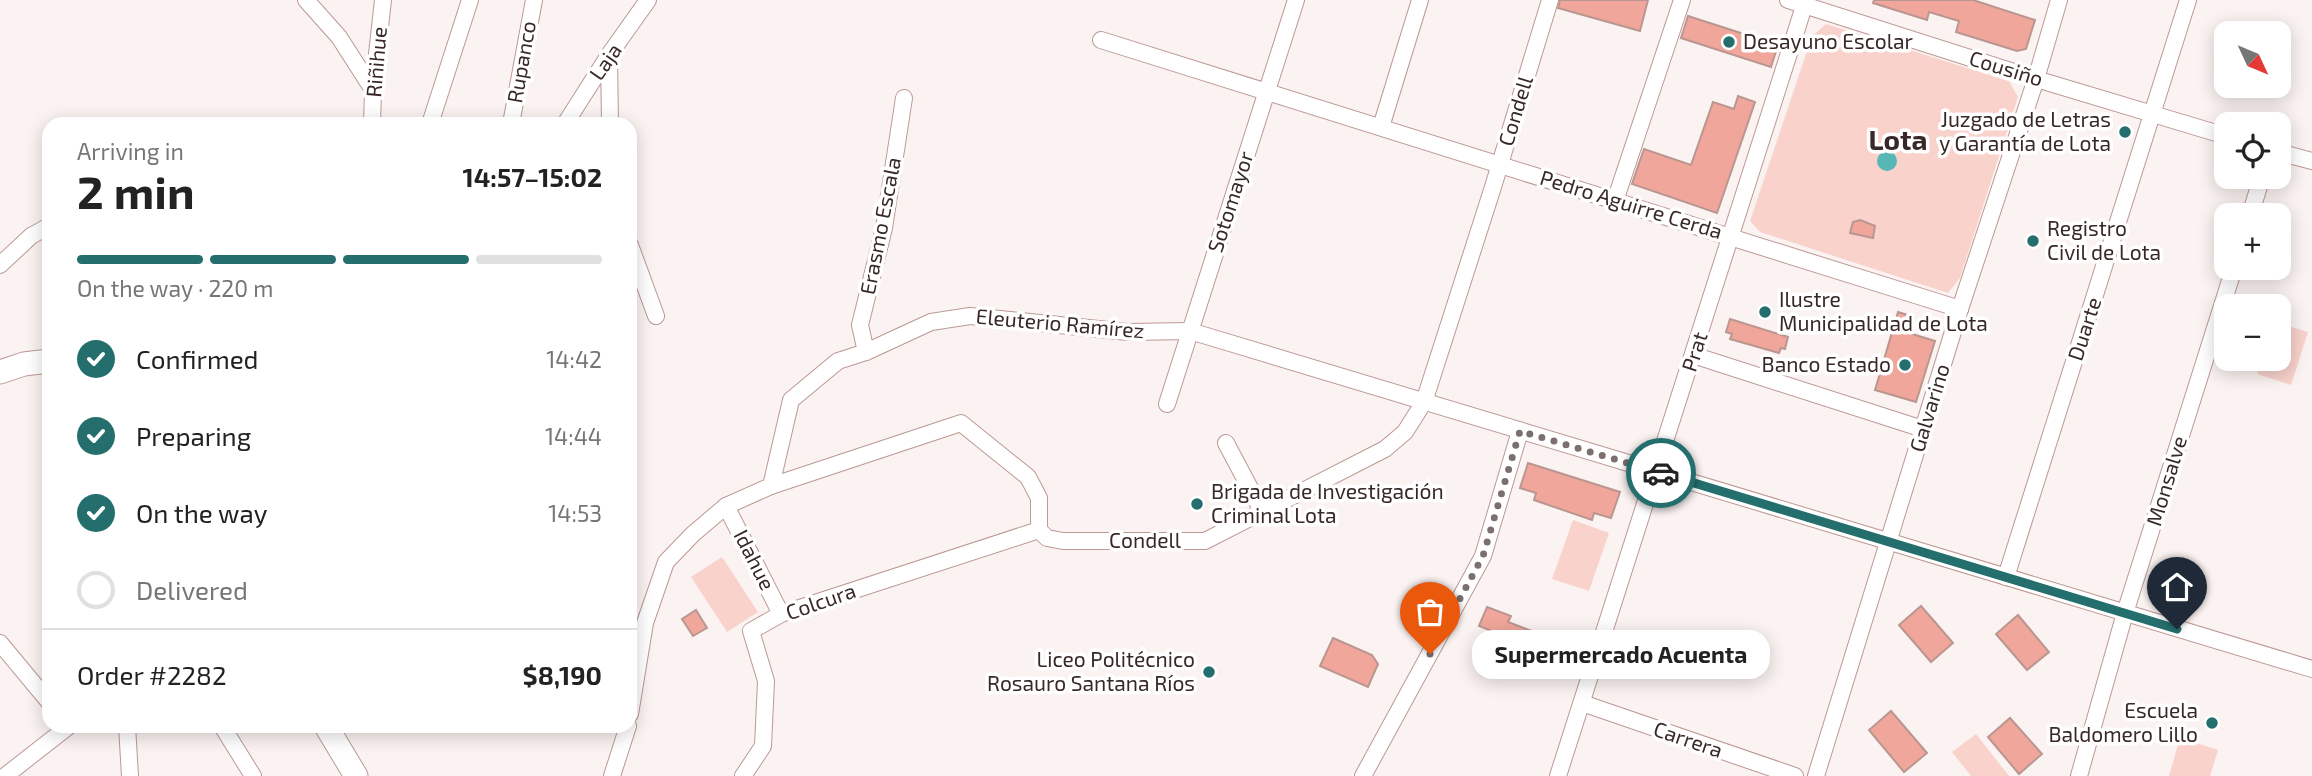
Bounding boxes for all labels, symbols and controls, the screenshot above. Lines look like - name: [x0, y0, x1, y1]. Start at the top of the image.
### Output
- street label: Rupanco: [501, 19, 540, 105]
- north arrow: [2214, 21, 2291, 98]
- map controls: [2214, 21, 2291, 371]
- street label: Riñihue: [360, 25, 391, 98]
- place label: Desayuno Escolar: [1743, 28, 1914, 53]
- marker: Desayuno Escolar: [1721, 34, 1737, 50]
- street label: Laja: [583, 38, 627, 85]
- street label: Cousiño: [1967, 45, 2046, 91]
- street label: Condell: [1492, 72, 1537, 149]
- place label: Juzgado de Letras y Garantía de Lota: [1939, 106, 2111, 155]
- button: locate: [2214, 112, 2291, 189]
- district label: Lota: [1869, 122, 1927, 156]
- marker: Juzgado de Letras y Garantía de Lota: [2117, 124, 2133, 140]
- text: Arriving in: [77, 137, 184, 165]
- street label: Sotomayor: [1201, 147, 1258, 255]
- street label: Erasmo Escala: [854, 155, 905, 297]
- text: 14:57–15:02: [462, 161, 602, 192]
- text: 2 min: [77, 163, 195, 218]
- street label: Pedro Aguirre Cerda: [1537, 164, 1726, 243]
- button: +: [2214, 203, 2291, 280]
- place label: Registro Civil de Lota: [2047, 215, 2161, 264]
- marker: Registro Civil de Lota: [2025, 233, 2041, 249]
- text: On the way · 220 m: [77, 274, 273, 302]
- place label: Ilustre Municipalidad de Lota: [1779, 286, 1988, 335]
- street label: Duarte: [2062, 294, 2106, 363]
- button: −: [2214, 294, 2291, 371]
- street label: Eleuterio Ramírez: [975, 303, 1145, 342]
- marker: Ilustre Municipalidad de Lota: [1757, 304, 1773, 320]
- street label: Prat: [1675, 328, 1712, 375]
- icon: check: [77, 340, 115, 378]
- text: Confirmed: [136, 343, 259, 374]
- text: 14:42: [546, 345, 602, 373]
- place label: Banco Estado: [1762, 351, 1891, 376]
- marker: Banco Estado: [1897, 357, 1913, 373]
- street label: Galvarino: [1903, 360, 1954, 455]
- icon: check: [77, 417, 115, 455]
- text: Preparing: [136, 420, 251, 451]
- text: 14:44: [545, 422, 602, 450]
- street label: Monsalve: [2140, 433, 2191, 529]
- courier: [1626, 438, 1696, 508]
- icon: car: [1642, 454, 1680, 492]
- place label: Brigada de Investigación Criminal Lota: [1211, 478, 1444, 527]
- icon: check: [77, 494, 115, 532]
- marker: Brigada de Investigación Criminal Lota: [1189, 496, 1205, 512]
- text: On the way: [136, 497, 267, 528]
- text: 14:53: [548, 499, 602, 527]
- street label: Idahue: [730, 525, 781, 594]
- street label: Condell: [1109, 527, 1182, 552]
- pin: [2147, 557, 2207, 629]
- icon: home: [2158, 568, 2196, 606]
- text: Delivered: [136, 574, 248, 605]
- street label: Colcura: [782, 577, 859, 624]
- pin: [1400, 582, 1460, 654]
- icon: bag: [1411, 593, 1449, 631]
- callout: Supermercado Acuenta: [1472, 630, 1770, 678]
- text: Supermercado Acuenta: [1495, 640, 1747, 668]
- place label: Liceo Politécnico Rosauro Santana Ríos: [987, 646, 1195, 695]
- text: Order #2282: [77, 659, 227, 690]
- text: $8,190: [523, 659, 602, 690]
- marker: Liceo Politécnico Rosauro Santana Ríos: [1201, 664, 1217, 680]
- place label: Escuela Baldomero Lillo: [2048, 697, 2198, 746]
- street label: Carrera: [1651, 715, 1726, 762]
- marker: Escuela Baldomero Lillo: [2204, 715, 2220, 731]

